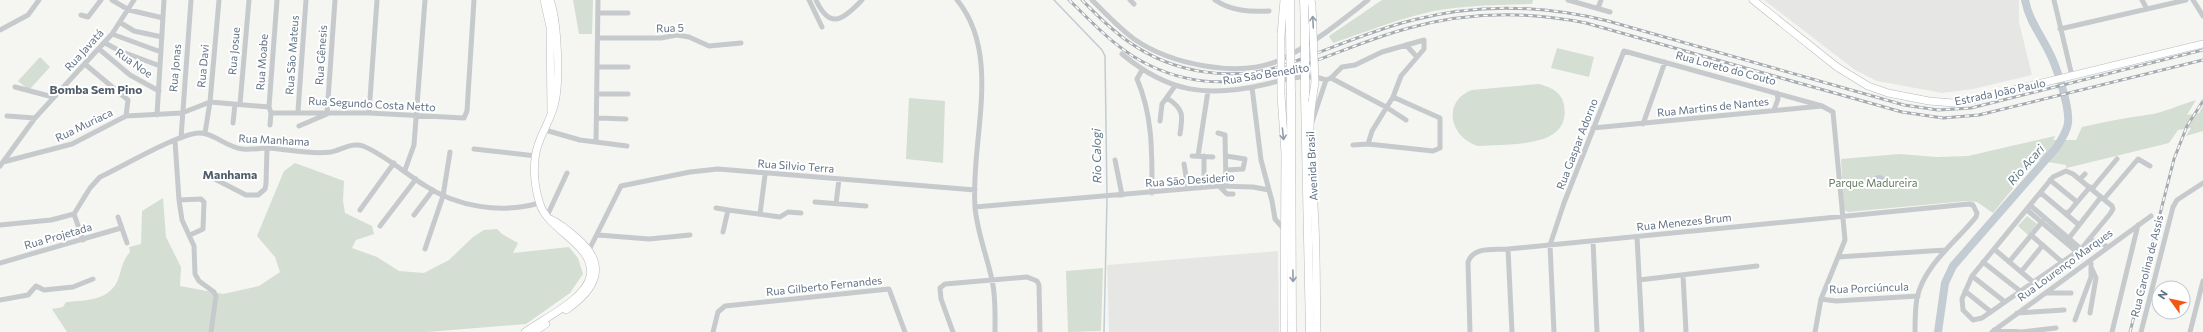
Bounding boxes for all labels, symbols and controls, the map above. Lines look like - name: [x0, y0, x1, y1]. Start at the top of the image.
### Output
- street label: Rua São Mateus: [282, 15, 301, 95]
- one-way arrow: [1309, 16, 1317, 29]
- street label: Rua 5: [656, 21, 684, 34]
- street label: Rua Gênesis: [312, 25, 329, 85]
- street label: Rua Javatá: [62, 26, 106, 74]
- street label: Rua Josue: [225, 26, 243, 75]
- street label: Rua Moabe: [253, 33, 270, 91]
- street label: Rua Jonas: [166, 43, 184, 93]
- street label: Rua Davi: [194, 44, 211, 88]
- street label: Rua Noe: [113, 45, 155, 80]
- street label: Rua Loreto do Couto: [1674, 48, 1778, 87]
- street label: Rua Sāo Benedito: [1222, 60, 1310, 87]
- street label: Estrada João Paulo: [1953, 75, 2047, 108]
- district label: Bomba Sem Pino: [50, 82, 142, 96]
- street label: Rua Segundo Costa Netto: [308, 94, 437, 113]
- street label: Rua Martins de Nantes: [1656, 94, 1770, 119]
- street label: Rua Gaspar Adorno: [1553, 96, 1600, 191]
- street label: Rua Muriaca: [53, 105, 115, 144]
- one-way arrow: [1280, 127, 1287, 140]
- water label: Rio Calogi: [1089, 128, 1103, 184]
- street label: Rua Manhama: [238, 131, 310, 148]
- street label: Avenida Brasil: [1303, 131, 1320, 201]
- water label: Rio Acari: [2004, 141, 2047, 187]
- street label: Rua Silvio Terra: [757, 156, 835, 175]
- district label: Manhama: [203, 167, 257, 181]
- street label: Rua Sāo Desiderio: [1145, 170, 1236, 189]
- park label: Parque Madureira: [1829, 176, 1917, 189]
- street label: Rua Menezes Brum: [1636, 210, 1732, 233]
- street label: Rua Carolina de Assis: [2128, 213, 2166, 318]
- street label: Rua Projetada: [22, 220, 93, 251]
- street label: Rua Lourenço Marques: [2015, 226, 2115, 304]
- one-way arrow: [1289, 269, 1297, 282]
- street label: Rua Gilberto Fernandes: [765, 273, 883, 298]
- street label: Rua Porciúncula: [1829, 280, 1909, 295]
- north arrow: [2151, 280, 2191, 320]
- text: N: [2154, 287, 2170, 301]

